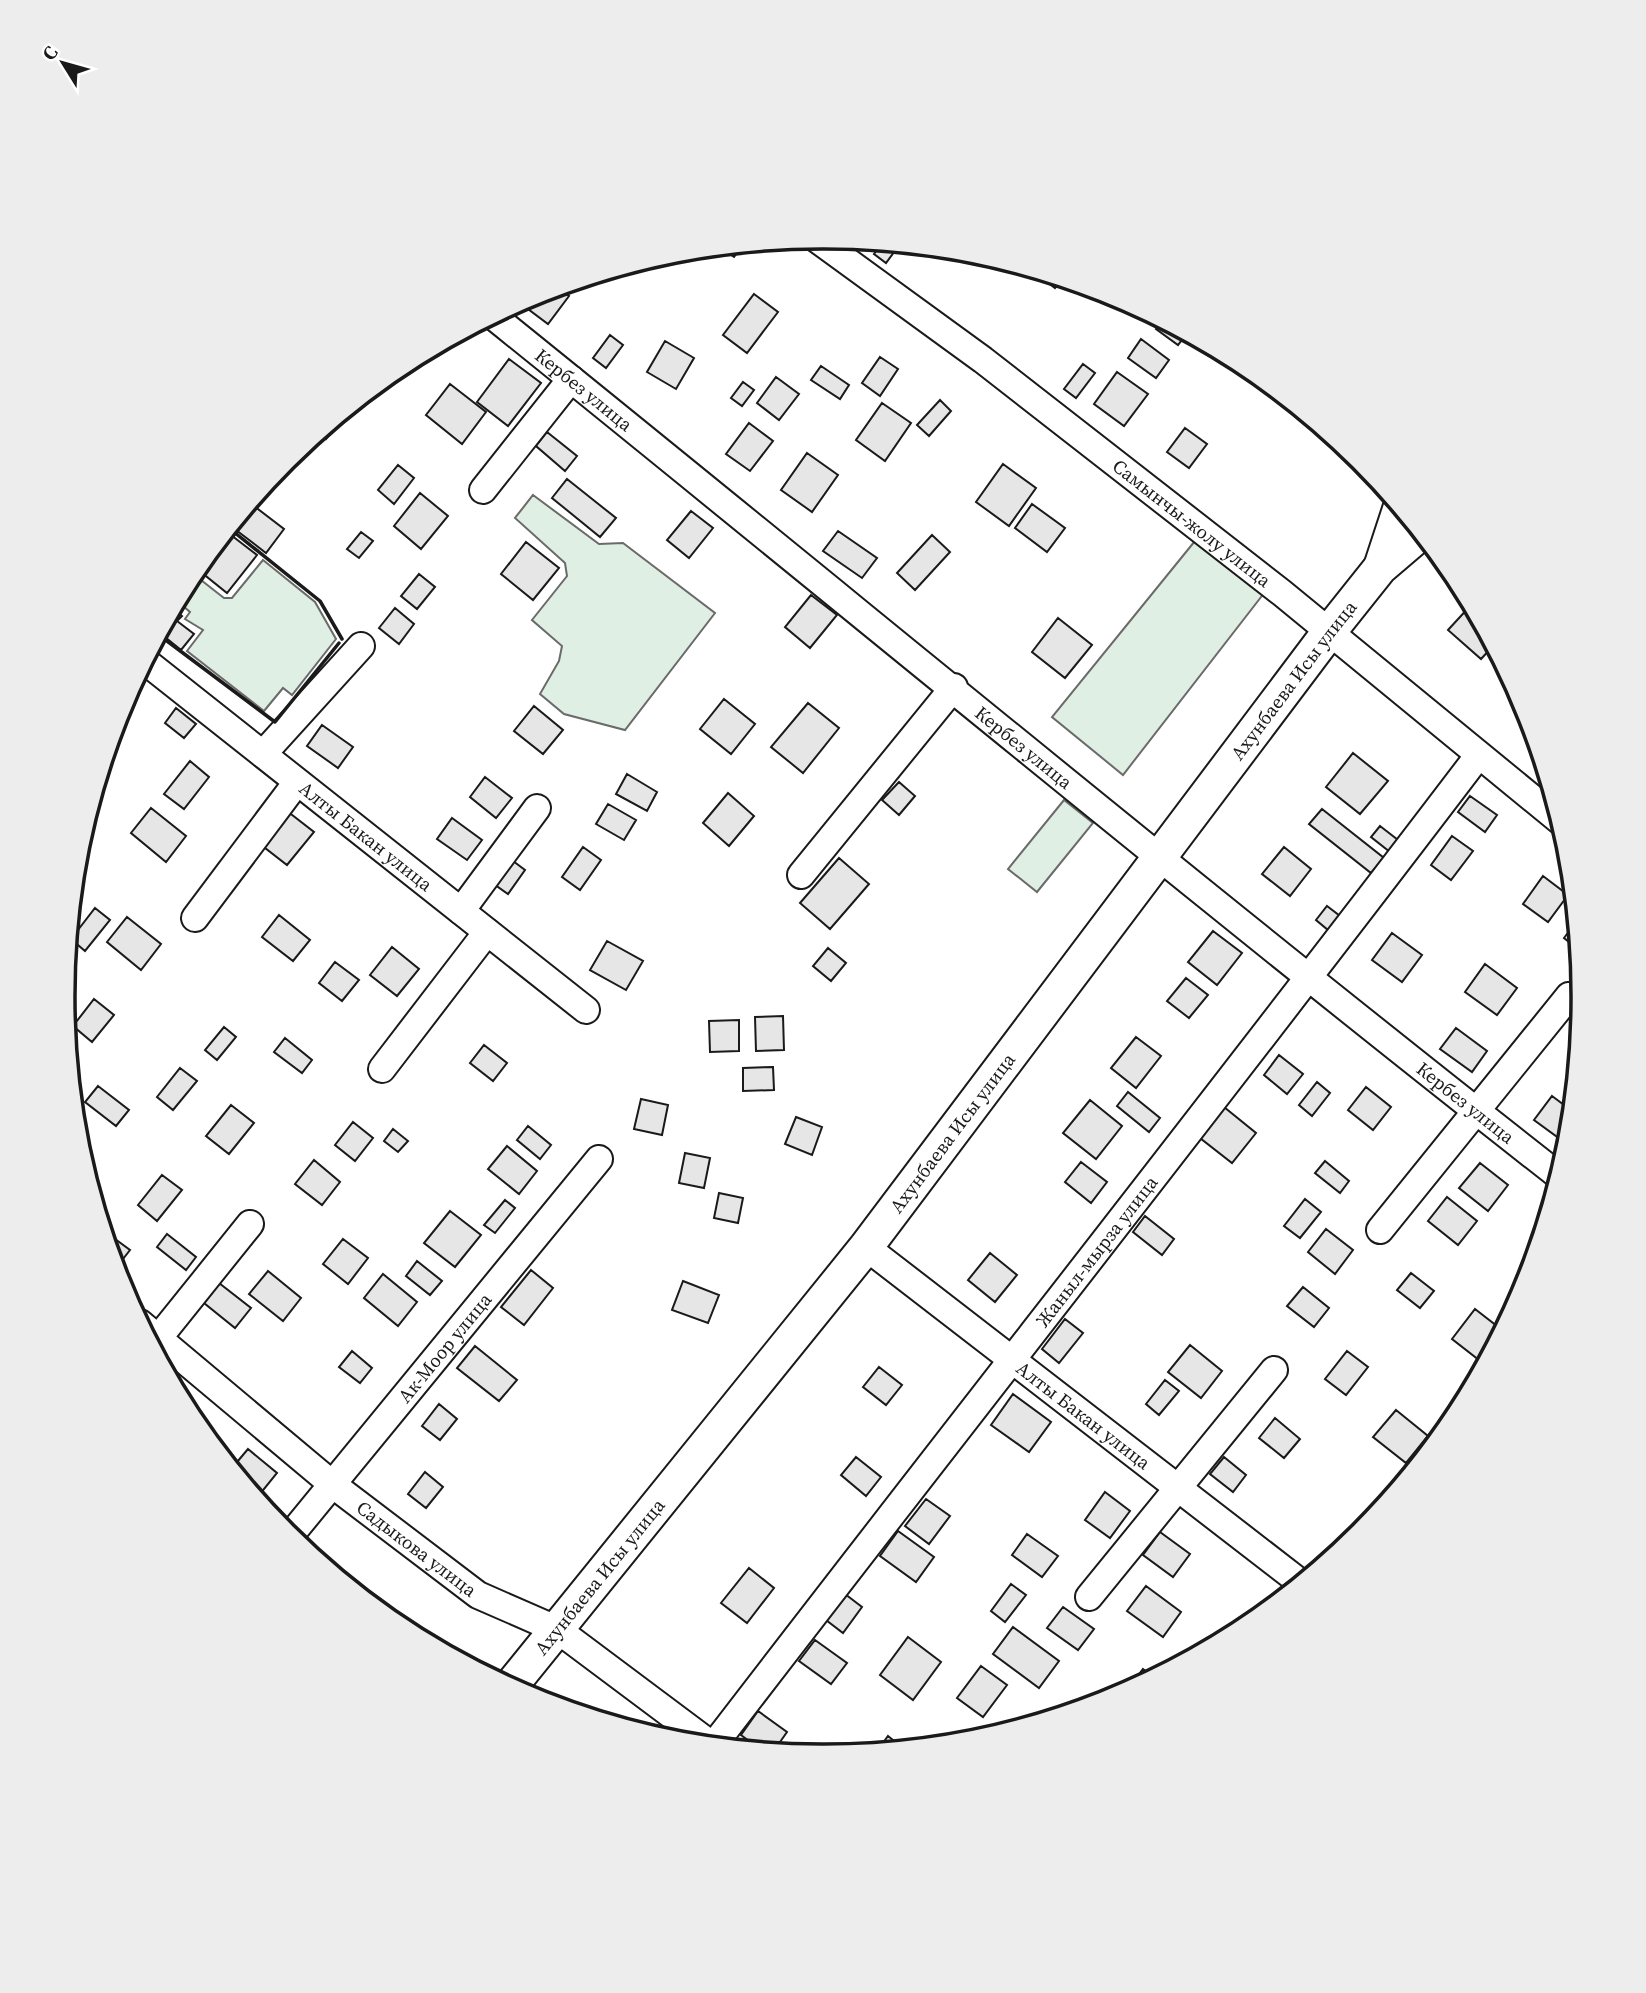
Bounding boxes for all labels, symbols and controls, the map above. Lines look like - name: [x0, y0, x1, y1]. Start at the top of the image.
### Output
- north arrow: [28, 28, 98, 98]
- text: С: [35, 40, 63, 65]
- street label: Кербез улица: [530, 342, 639, 437]
- street label: Самынчы-жолу улица: [1107, 453, 1277, 593]
- street label: Ахунбаева Исы улица: [1224, 594, 1363, 765]
- street label: Кербез улица: [970, 700, 1078, 795]
- street label: Алты Бакан улица: [294, 775, 438, 897]
- street label: Ахунбаева Исы улица: [883, 1047, 1021, 1218]
- street label: Кербез улица: [1411, 1056, 1521, 1150]
- street label: Жаныл-мырза улица: [1029, 1170, 1164, 1332]
- street label: Ак-Моор улица: [392, 1287, 497, 1408]
- street label: Алты Бакан улица: [1011, 1355, 1156, 1476]
- street label: Ахунбаева Исы улица: [528, 1493, 671, 1660]
- street label: Садыкова улица: [351, 1494, 482, 1603]

